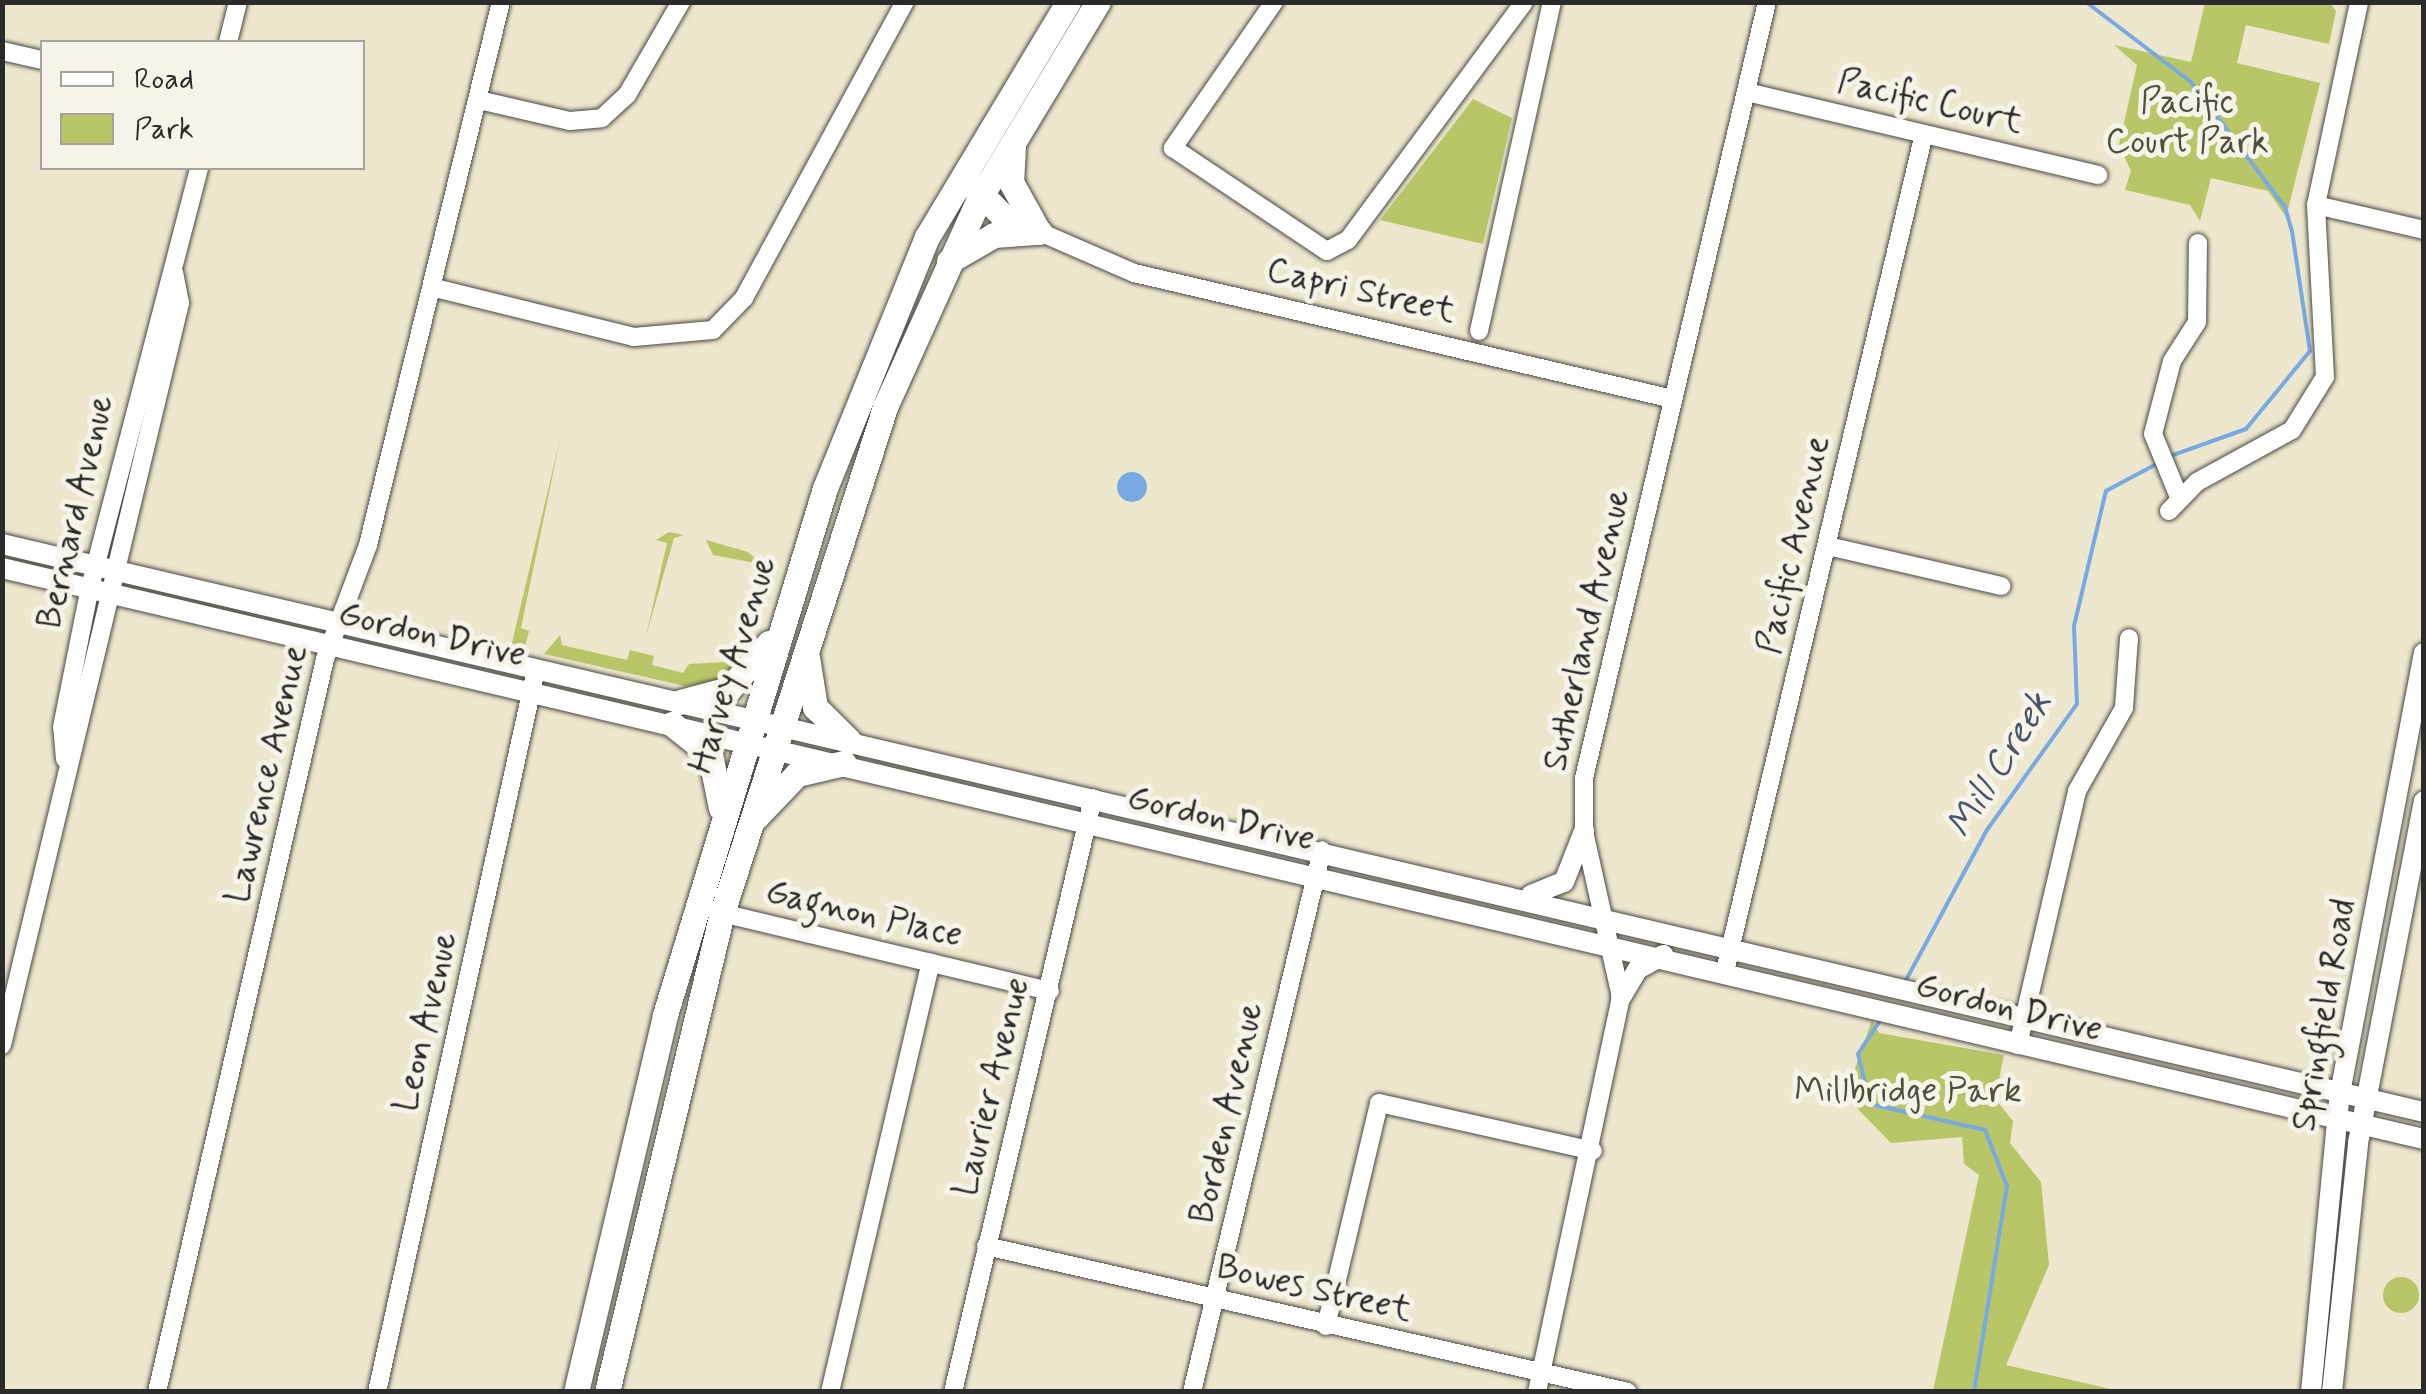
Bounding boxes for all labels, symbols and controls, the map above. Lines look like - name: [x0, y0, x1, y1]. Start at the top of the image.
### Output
- legend: [40, 40, 365, 170]
- text: Road: [134, 60, 194, 99]
- street label: Pacific Court: [1834, 61, 2026, 143]
- park label: Pacific Court Park: [2105, 81, 2269, 163]
- text: Park: [134, 110, 194, 149]
- street label: Capri Street: [1263, 249, 1459, 333]
- street label: Bernard Avenue: [28, 387, 124, 637]
- street label: Pacific Avenue: [1750, 437, 1838, 653]
- street label: Sutherland Avenue: [1535, 487, 1639, 773]
- street label: Harvey Avenue: [681, 553, 785, 777]
- street label: Gordon Drive: [336, 593, 528, 677]
- street label: Lawrence Avenue: [217, 641, 317, 907]
- water label: Mill Creek: [1937, 683, 2063, 847]
- street label: Gordon Drive: [1125, 777, 1317, 861]
- street label: Gagnon Place: [761, 871, 967, 957]
- street label: Springfield Road: [2283, 896, 2365, 1134]
- street label: Leon Avenue: [384, 924, 468, 1120]
- street label: Gordon Drive: [1913, 965, 2105, 1051]
- street label: Laurier Avenue: [944, 971, 1040, 1203]
- street label: Borden Avenue: [1182, 1000, 1272, 1226]
- park label: Millbridge Park: [1797, 1070, 2019, 1112]
- street label: Bowes Street: [1212, 1246, 1416, 1332]

